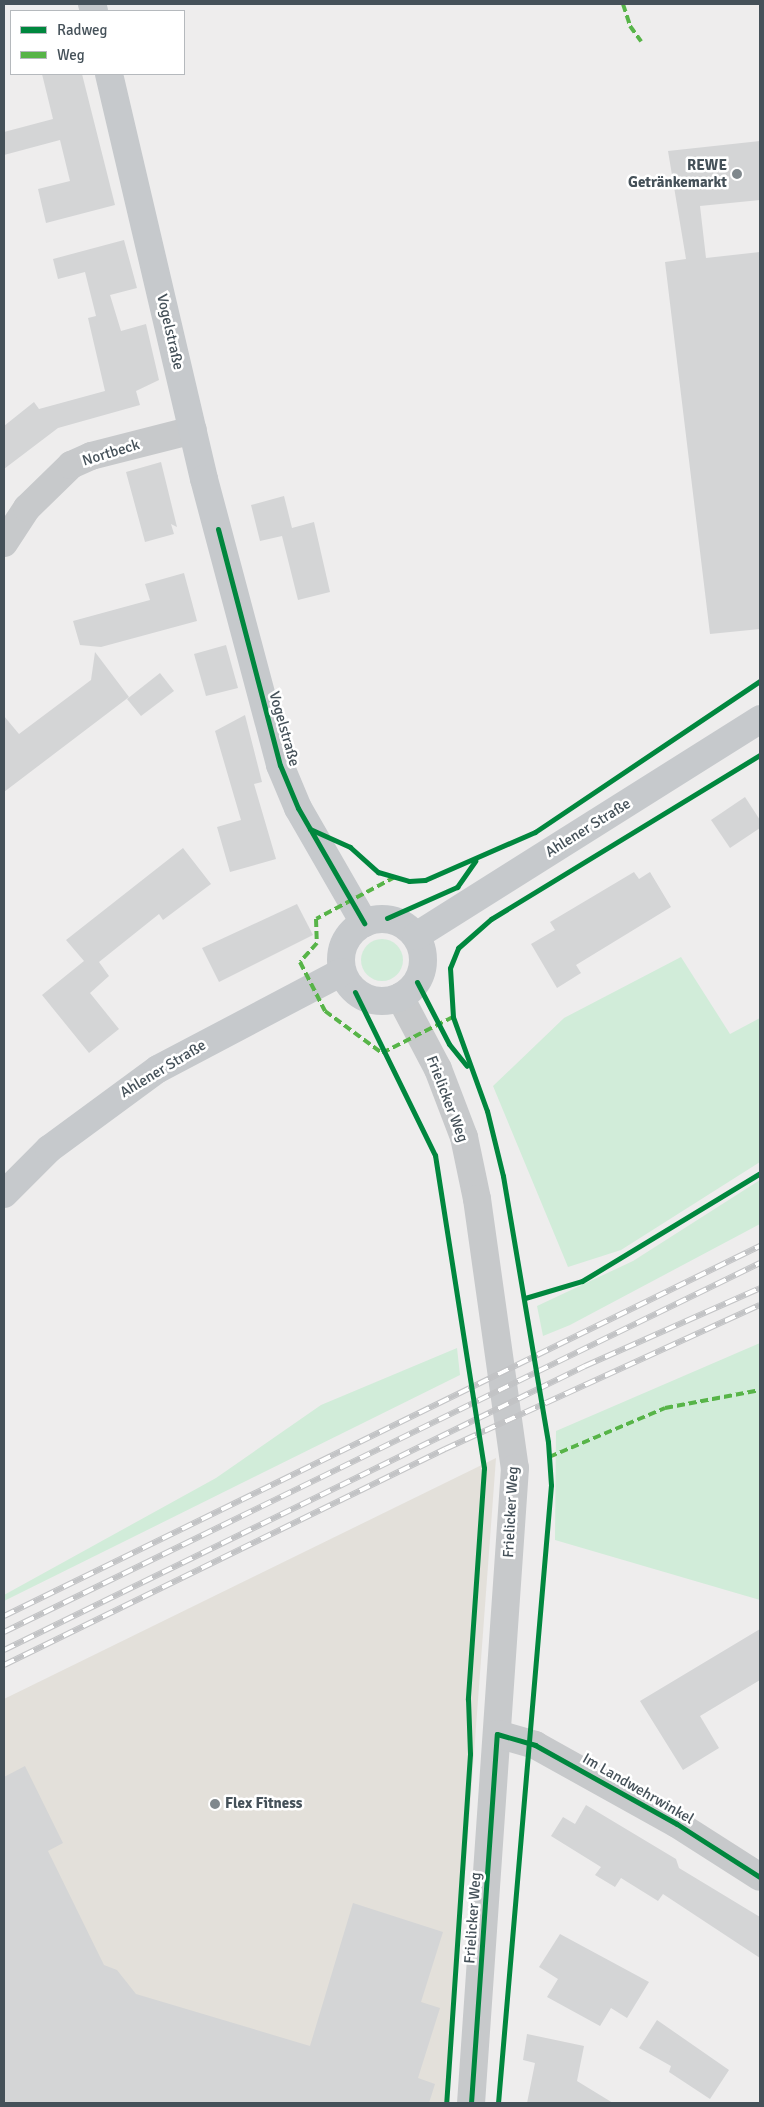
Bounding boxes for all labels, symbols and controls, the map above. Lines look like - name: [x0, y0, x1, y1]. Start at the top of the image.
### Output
- legend: [10, 10, 185, 75]
- text: Radweg: [57, 21, 107, 39]
- text: Weg: [57, 46, 85, 64]
- place label: REWE Getränkemarkt: [628, 156, 727, 191]
- marker: REWE Getränkemarkt: [731, 168, 743, 180]
- street label: Vogelstraße: [153, 292, 187, 372]
- street label: Nortbeck: [80, 436, 142, 470]
- street label: Vogelstraße: [265, 689, 303, 769]
- street label: Ahlener Straße: [542, 795, 634, 861]
- street label: Ahlener Straße: [117, 1036, 209, 1102]
- street label: Frielicker Weg: [422, 1053, 472, 1145]
- street label: Frielicker Weg: [500, 1466, 522, 1558]
- street label: Im Landwehrwinkel: [579, 1750, 697, 1828]
- place label: Flex Fitness: [225, 1795, 303, 1813]
- marker: Flex Fitness: [209, 1798, 221, 1810]
- street label: Frielicker Weg: [461, 1872, 485, 1964]

